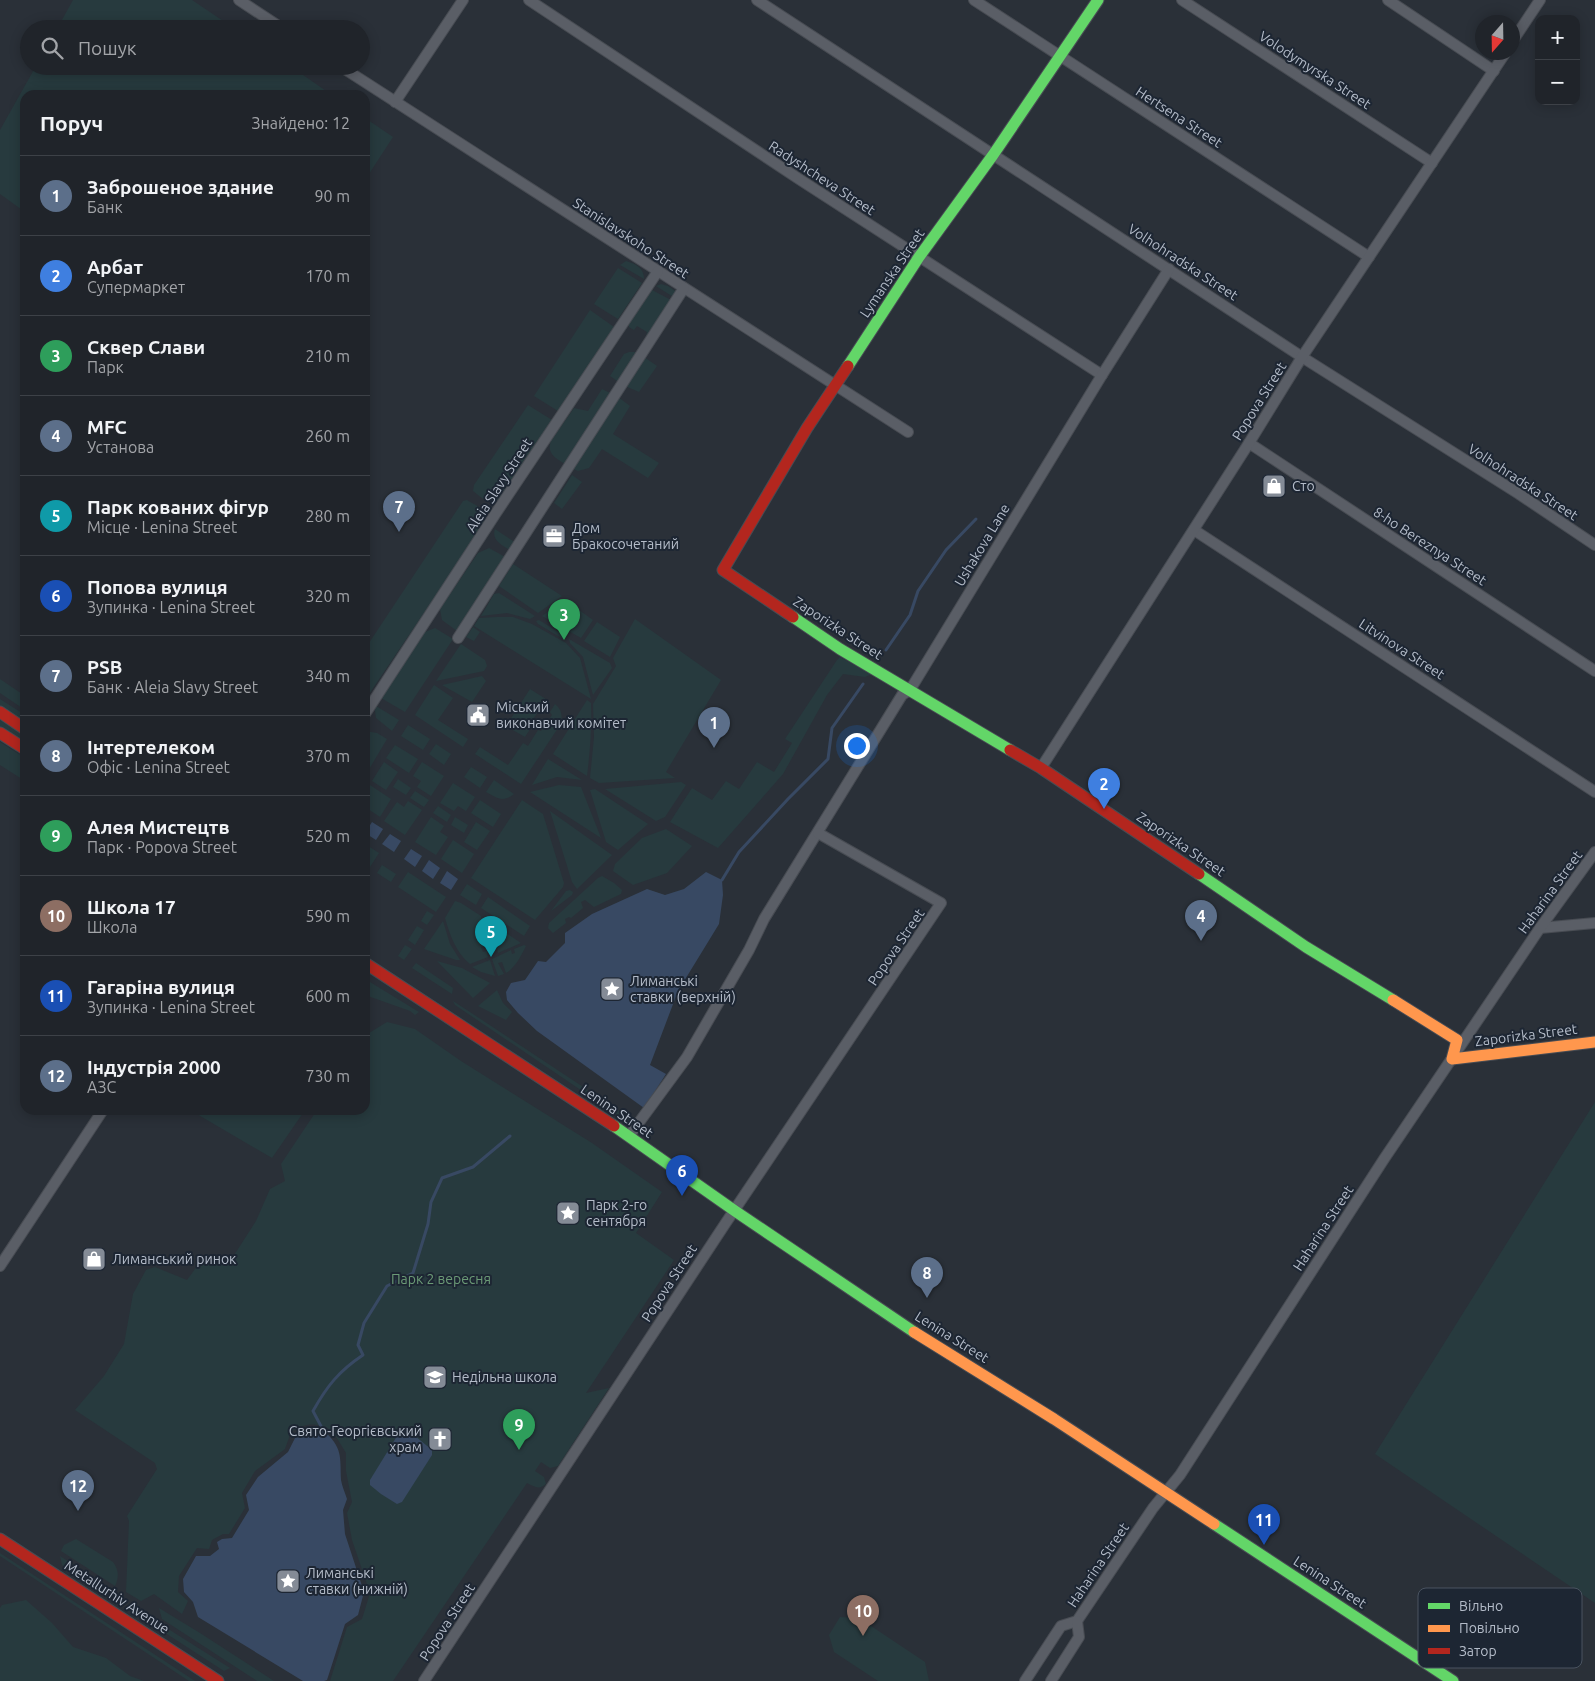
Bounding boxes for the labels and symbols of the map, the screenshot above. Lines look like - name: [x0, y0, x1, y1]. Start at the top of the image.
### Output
- north arrow: [1475, 15, 1520, 60]
- street label: Volodymyrska Street: [1256, 28, 1374, 112]
- street label: Hertsena Street: [1133, 83, 1226, 151]
- street label: Radyshcheva Street: [766, 138, 879, 219]
- street label: Stanislavskoho Street: [570, 195, 692, 282]
- street label: Volhohradska Street: [1125, 221, 1241, 304]
- street label: Lymanska Street: [856, 225, 928, 320]
- street label: Popova Street: [1229, 359, 1290, 443]
- street label: Aleia Slavy Street: [463, 435, 536, 535]
- street label: Volhohradska Street: [1465, 441, 1581, 524]
- shop icon: Сто: [1261, 473, 1287, 499]
- place label: Сто: [1292, 478, 1315, 494]
- pin: 7: [383, 491, 415, 532]
- street label: Ushakova Lane: [951, 501, 1013, 589]
- street label: 8-ho Bereznya Street: [1370, 503, 1490, 589]
- place label: Дом Бракосочетаний: [572, 520, 679, 552]
- office icon: Дом Бракосочетаний: [541, 523, 567, 549]
- street label: Zaporizka Street: [790, 593, 886, 663]
- pin: 3: [548, 599, 580, 640]
- street label: Litvinova Street: [1356, 615, 1448, 683]
- place label: Міський виконавчий комітет: [496, 699, 626, 731]
- public building icon: Міський виконавчий комітет: [465, 702, 491, 728]
- pin: 1: [698, 707, 730, 748]
- your location: [844, 733, 870, 759]
- pin: 2: [1088, 768, 1120, 809]
- street label: Zaporizka Street: [1134, 809, 1229, 880]
- street label: Haharina Street: [1515, 847, 1586, 936]
- pin: 4: [1185, 900, 1217, 941]
- street label: Popova Street: [864, 905, 928, 988]
- pin: 5: [475, 916, 507, 957]
- place label: Лиманські ставки (верхній): [630, 973, 736, 1005]
- place icon: Лиманські ставки (верхній): [599, 976, 625, 1002]
- street label: Zaporizka Street: [1474, 1021, 1579, 1049]
- street label: Lenina Street: [578, 1081, 657, 1141]
- pin: 6: [666, 1155, 698, 1196]
- street label: Haharina Street: [1290, 1182, 1357, 1274]
- place label: Парк 2-го сентября: [586, 1197, 647, 1229]
- place icon: Парк 2-го сентября: [555, 1200, 581, 1226]
- street label: Popova Street: [638, 1241, 700, 1325]
- shop icon: Лиманський ринок: [81, 1246, 107, 1272]
- place label: Лиманський ринок: [112, 1251, 236, 1267]
- pin: 8: [911, 1257, 943, 1298]
- park label: Парк 2 вересня: [391, 1271, 491, 1287]
- street label: Lenina Street: [912, 1308, 992, 1366]
- school or university icon: Недільна школа: [422, 1364, 448, 1390]
- place label: Недільна школа: [452, 1369, 557, 1385]
- pin: 9: [503, 1409, 535, 1450]
- place label: Свято-Георгієвський храм: [289, 1423, 422, 1455]
- church icon: Свято-Георгієвський храм: [427, 1426, 453, 1452]
- pin: 12: [62, 1470, 94, 1511]
- pin: 11: [1248, 1504, 1280, 1545]
- street label: Haharina Street: [1064, 1519, 1132, 1610]
- street label: Lenina Street: [1291, 1552, 1370, 1612]
- street label: Metallurhiv Avenue: [62, 1557, 172, 1637]
- place label: Лиманські ставки (нижній): [306, 1565, 408, 1597]
- place icon: Лиманські ставки (нижній): [275, 1568, 301, 1594]
- street label: Popova Street: [416, 1580, 478, 1664]
- legend: [1418, 1588, 1582, 1668]
- pin: 10: [847, 1595, 879, 1636]
- text: Вільно: [1459, 1598, 1503, 1614]
- text: Повільно: [1459, 1620, 1520, 1636]
- text: Затор: [1459, 1643, 1497, 1659]

